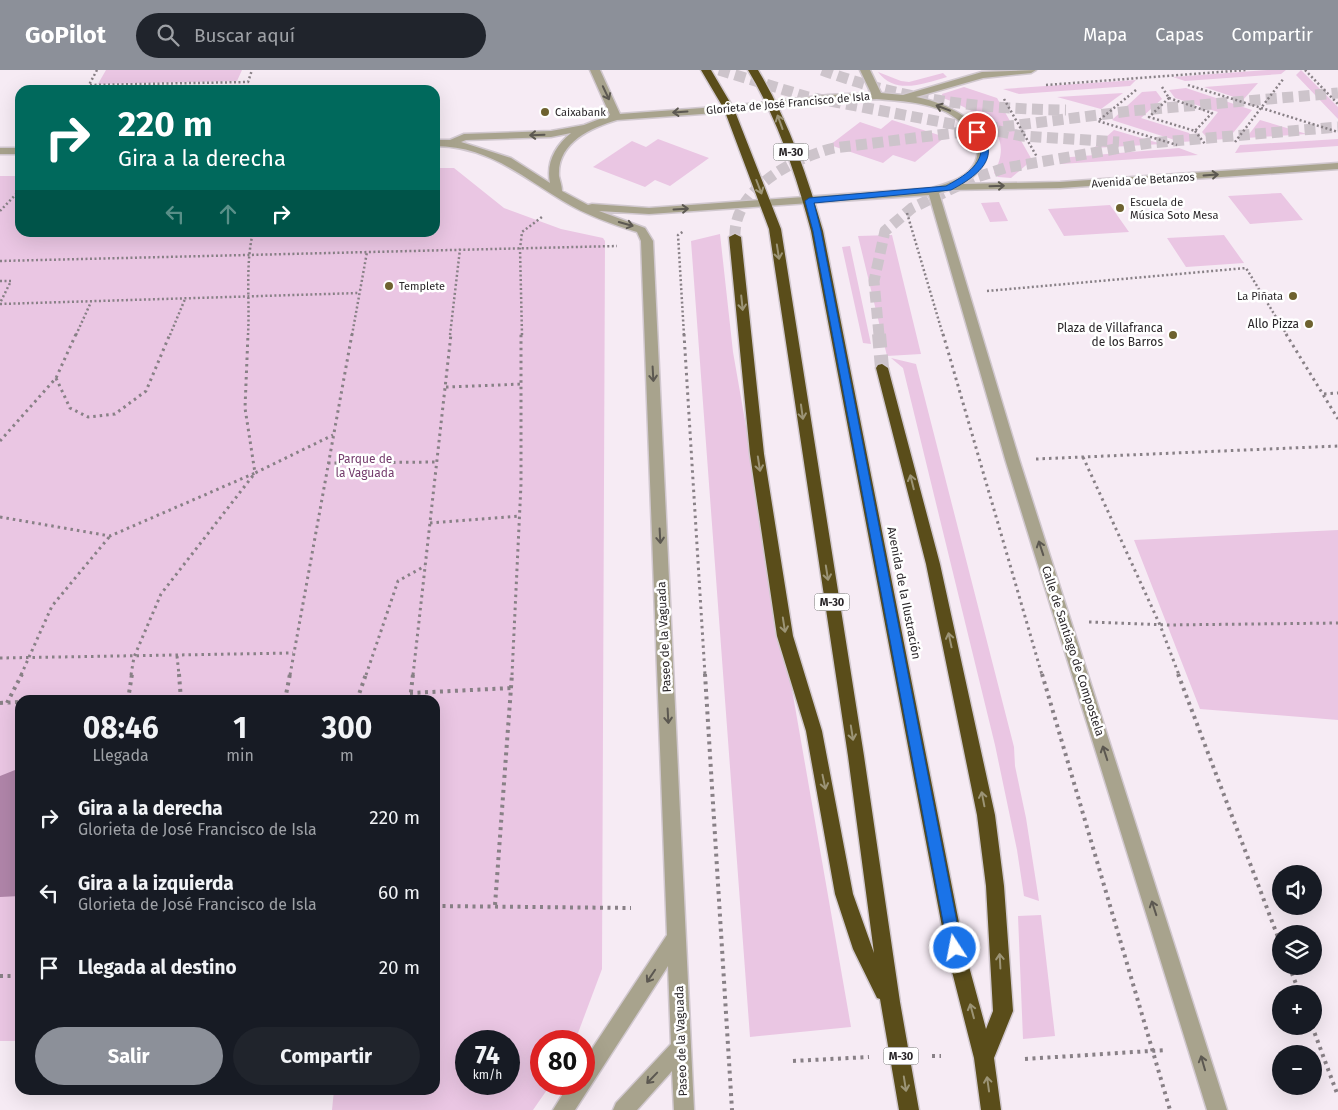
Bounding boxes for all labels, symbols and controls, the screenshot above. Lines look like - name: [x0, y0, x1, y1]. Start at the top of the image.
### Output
- search box: [136, 13, 486, 58]
- text: GoPilot: [25, 21, 106, 49]
- icon: search: [154, 21, 182, 49]
- text: Buscar aquí: [194, 24, 295, 47]
- text: Mapa: [1083, 24, 1127, 46]
- text: Capas: [1155, 24, 1204, 46]
- text: Compartir: [1232, 24, 1313, 46]
- one-way arrow: [601, 86, 611, 101]
- street label: Glorieta de José Francisco de Isla: [706, 90, 870, 117]
- text: 220 m: [118, 103, 213, 145]
- one-way arrow: [936, 103, 951, 112]
- icon: right: [35, 105, 100, 170]
- marker: Caixabank: [539, 106, 551, 118]
- place label: Caixabank: [555, 106, 606, 119]
- one-way arrow: [673, 107, 689, 117]
- pin: [956, 111, 998, 153]
- one-way arrow: [775, 115, 784, 130]
- icon: arrive: [963, 118, 991, 146]
- one-way arrow: [530, 130, 546, 139]
- road number: M-30: [774, 144, 808, 160]
- text: Gira a la derecha: [118, 145, 286, 172]
- street label: Avenida de Betanzos: [1091, 170, 1195, 191]
- one-way arrow: [1203, 170, 1219, 180]
- one-way arrow: [755, 179, 764, 194]
- one-way arrow: [988, 181, 1004, 191]
- place label: Escuela de Música Soto Mesa: [1130, 196, 1218, 222]
- icon: left: [161, 200, 189, 228]
- icon: ahead: [214, 200, 242, 228]
- icon: right: [267, 200, 295, 228]
- marker: Escuela de Música Soto Mesa: [1114, 202, 1126, 214]
- one-way arrow: [673, 205, 689, 214]
- one-way arrow: [617, 219, 633, 229]
- one-way arrow: [773, 243, 783, 259]
- marker: Templete: [383, 280, 395, 292]
- place label: Templete: [399, 280, 445, 293]
- place label: La Piñata: [1237, 290, 1283, 303]
- marker: La Piñata: [1287, 290, 1299, 302]
- one-way arrow: [737, 295, 747, 311]
- place label: Allo Pizza: [1248, 317, 1299, 331]
- marker: Allo Pizza: [1303, 318, 1315, 330]
- place label: Plaza de Villafranca de los Barros: [1057, 321, 1163, 349]
- marker: Plaza de Villafranca de los Barros: [1167, 329, 1179, 341]
- one-way arrow: [648, 366, 658, 382]
- one-way arrow: [797, 404, 807, 420]
- park label: Parque de la Vaguada: [335, 452, 395, 480]
- one-way arrow: [754, 456, 764, 472]
- one-way arrow: [907, 475, 916, 491]
- street label: Avenida de la Ilustración: [884, 526, 924, 660]
- one-way arrow: [655, 528, 665, 544]
- one-way arrow: [1035, 541, 1045, 557]
- one-way arrow: [822, 564, 832, 580]
- street label: Calle de Santiago de Compostela: [1039, 564, 1107, 738]
- street label: Paseo de la Vaguada: [654, 581, 674, 693]
- road number: M-30: [814, 594, 850, 610]
- one-way arrow: [779, 617, 789, 633]
- one-way arrow: [944, 633, 954, 649]
- one-way arrow: [663, 708, 673, 724]
- text: 08:46: [83, 710, 159, 746]
- text: 1: [233, 710, 247, 746]
- text: 300: [322, 710, 372, 746]
- one-way arrow: [848, 725, 858, 741]
- text: Llegada: [93, 746, 149, 765]
- text: min: [226, 746, 254, 765]
- text: m: [340, 746, 354, 765]
- one-way arrow: [1100, 746, 1110, 762]
- one-way arrow: [820, 774, 829, 790]
- one-way arrow: [978, 792, 988, 808]
- text: Gira a la derecha: [78, 797, 223, 820]
- icon: right: [35, 804, 63, 832]
- text: 220 m: [369, 806, 420, 829]
- text: Glorieta de José Francisco de Isla: [78, 820, 317, 839]
- map controls: [1272, 865, 1322, 1095]
- button: sound: [1272, 865, 1322, 915]
- text: Gira a la izquierda: [78, 872, 234, 895]
- icon: left: [35, 879, 63, 907]
- text: 60 m: [378, 881, 420, 904]
- text: Glorieta de José Francisco de Isla: [78, 895, 317, 914]
- one-way arrow: [1149, 901, 1159, 917]
- position arrow: [928, 921, 980, 973]
- button: layers: [1272, 925, 1322, 975]
- one-way arrow: [995, 953, 1004, 969]
- icon: arrive: [35, 954, 63, 982]
- text: Llegada al destino: [78, 956, 237, 979]
- text: 20 m: [379, 956, 420, 979]
- one-way arrow: [645, 969, 656, 983]
- street label: Paseo de la Vaguada: [672, 985, 690, 1097]
- button: +: [1272, 985, 1322, 1035]
- one-way arrow: [966, 1004, 976, 1020]
- button: Salir: [35, 1027, 223, 1085]
- button: Compartir: [233, 1027, 420, 1085]
- speed limit sign: 80: [530, 1030, 595, 1095]
- text: 74: [475, 1041, 500, 1071]
- button: −: [1272, 1045, 1322, 1095]
- road number: M-30: [884, 1048, 918, 1064]
- one-way arrow: [1198, 1056, 1208, 1072]
- text: km/h: [473, 1068, 502, 1082]
- one-way arrow: [646, 1072, 658, 1084]
- one-way arrow: [900, 1076, 910, 1092]
- one-way arrow: [983, 1077, 993, 1093]

